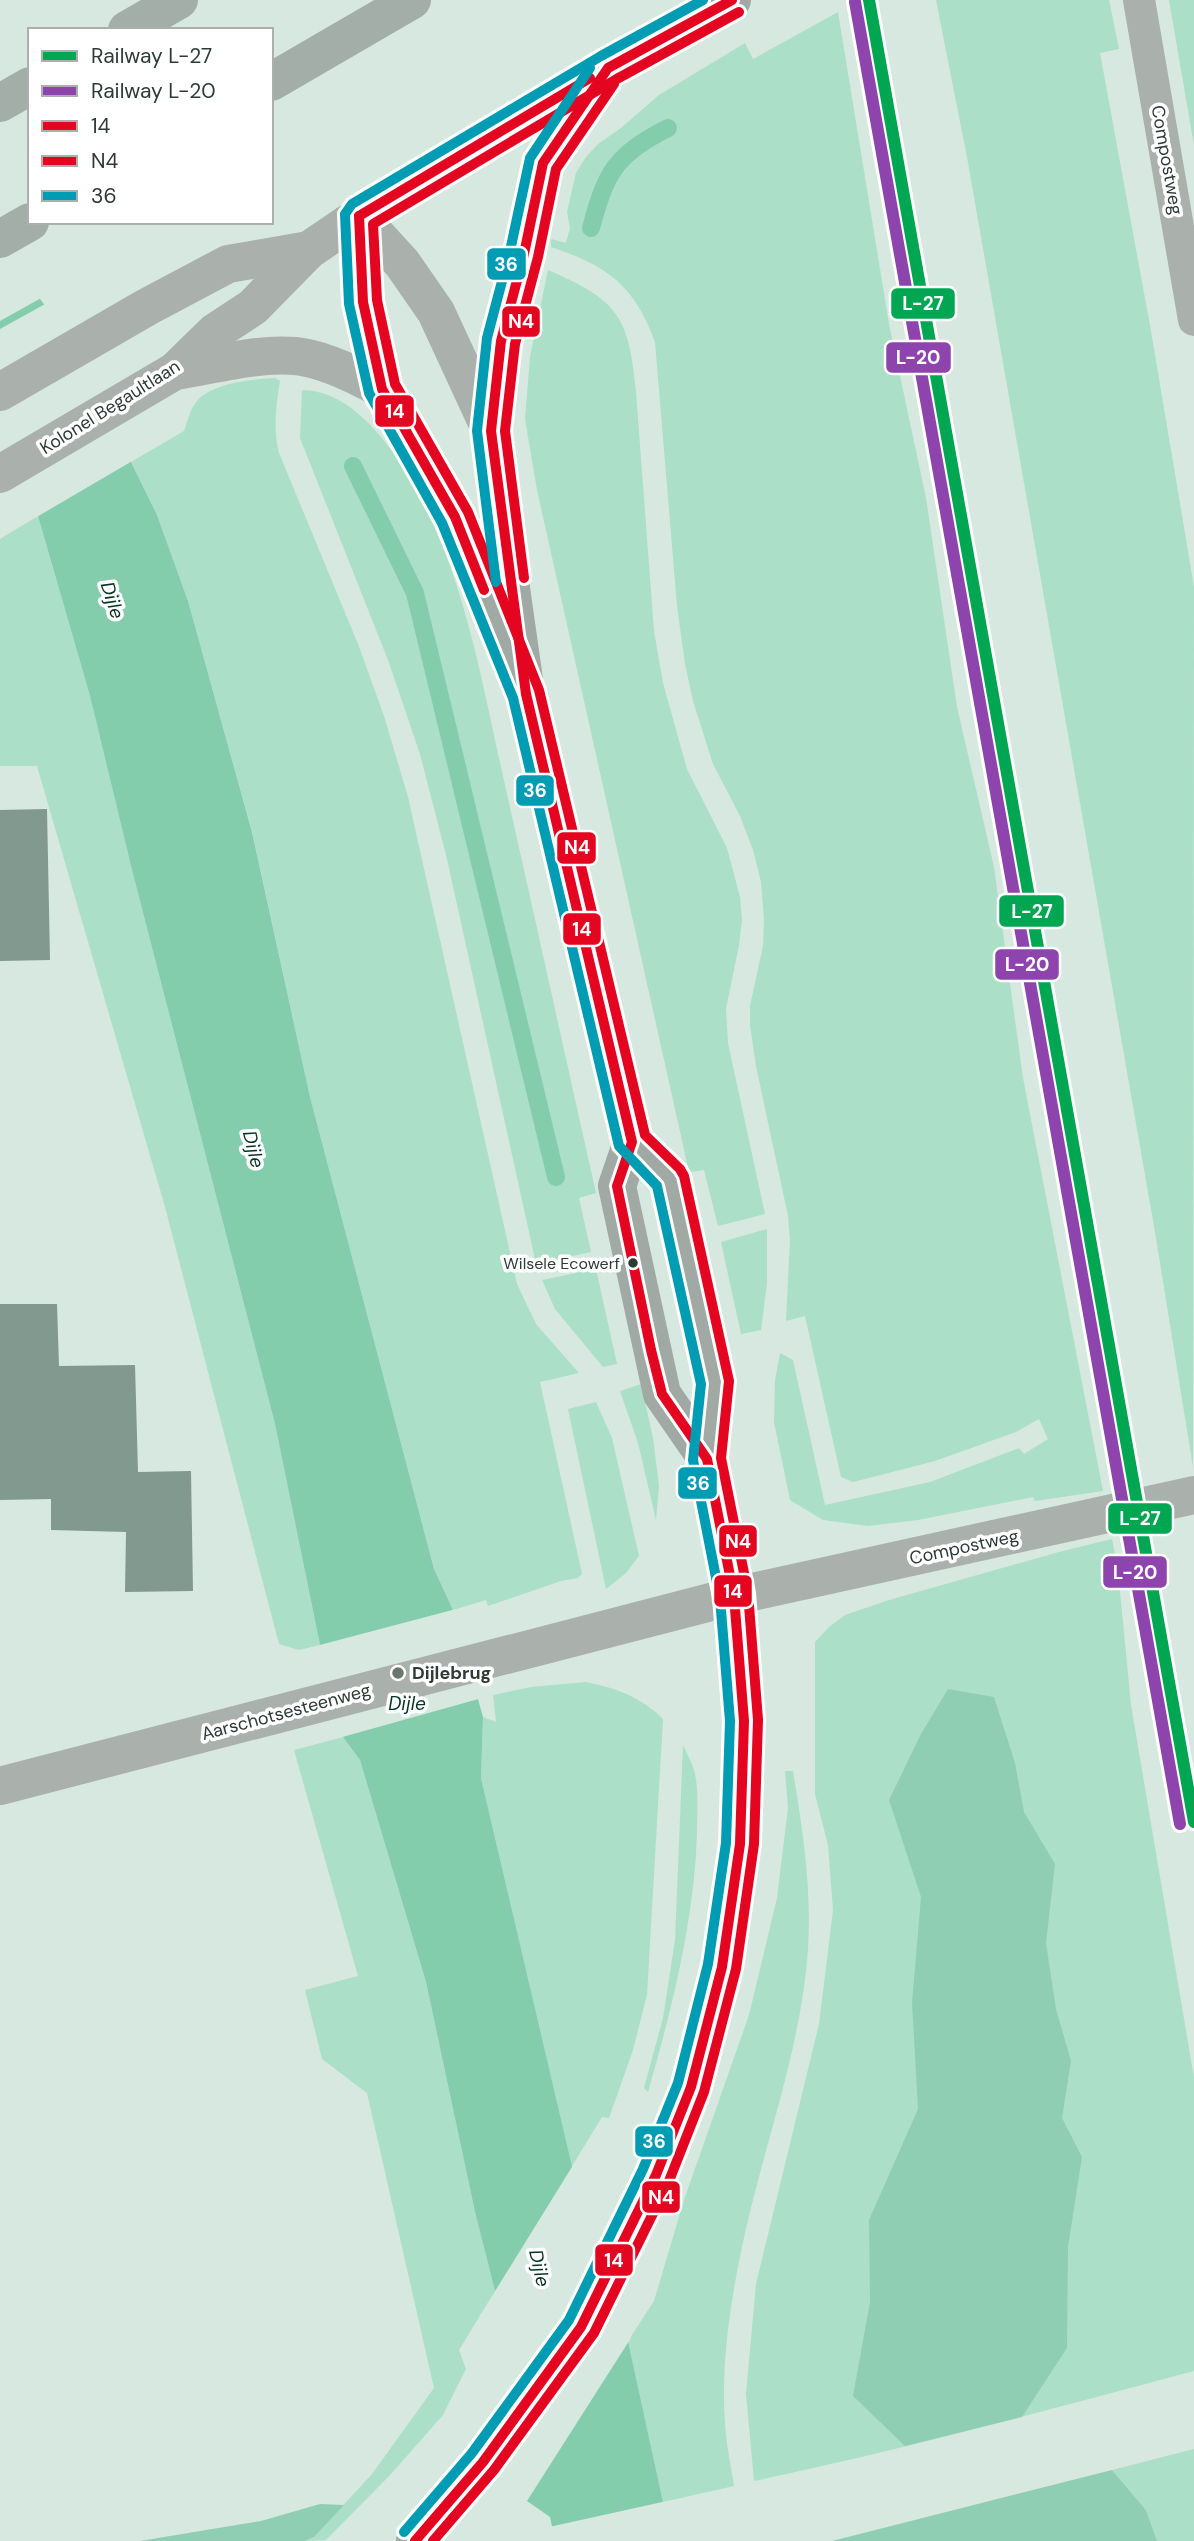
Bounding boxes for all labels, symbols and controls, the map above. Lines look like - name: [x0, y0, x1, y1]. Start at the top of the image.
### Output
- legend: [28, 28, 273, 224]
- text: Railway L-27: [91, 42, 212, 70]
- text: Railway L-20: [91, 77, 216, 105]
- street label: Compostweg: [1146, 103, 1188, 217]
- text: 14: [91, 112, 111, 140]
- text: N4: [91, 147, 119, 175]
- text: 36: [91, 182, 117, 210]
- line badge: 36: [486, 247, 527, 281]
- text: 36: [494, 252, 518, 277]
- line badge: L-27: [890, 287, 956, 320]
- text: L-27: [902, 291, 944, 316]
- line badge: N4: [501, 305, 541, 338]
- text: N4: [508, 309, 534, 334]
- line badge: L-20: [885, 341, 952, 374]
- text: L-20: [896, 345, 940, 370]
- street label: Kolonel Begaultlaan: [35, 354, 185, 460]
- line badge: 14: [374, 394, 415, 428]
- text: 14: [385, 399, 405, 424]
- water label: Dijle: [95, 578, 130, 622]
- line badge: 36: [515, 774, 555, 807]
- text: 36: [523, 778, 547, 803]
- line badge: N4: [556, 831, 597, 865]
- text: N4: [564, 835, 590, 860]
- line badge: L-27: [998, 894, 1065, 928]
- text: L-27: [1011, 899, 1053, 924]
- line badge: 14: [562, 912, 602, 946]
- text: 14: [572, 917, 592, 942]
- line badge: L-20: [994, 948, 1060, 981]
- text: L-20: [1005, 952, 1049, 977]
- water label: Dijle: [237, 1128, 270, 1171]
- place label: Wilsele Ecowerf: [503, 1253, 620, 1274]
- marker: Wilsele Ecowerf: [626, 1256, 640, 1270]
- line badge: 36: [677, 1466, 718, 1500]
- text: 36: [686, 1471, 710, 1496]
- line badge: L-27: [1107, 1502, 1173, 1535]
- text: L-27: [1119, 1506, 1161, 1531]
- line badge: N4: [718, 1524, 758, 1558]
- street label: Compostweg: [907, 1524, 1021, 1570]
- text: N4: [725, 1529, 751, 1554]
- line badge: L-20: [1102, 1555, 1168, 1589]
- text: L-20: [1113, 1560, 1157, 1585]
- line badge: 14: [713, 1574, 753, 1608]
- text: 14: [723, 1579, 743, 1604]
- place label: Dijlebrug: [412, 1661, 491, 1685]
- marker: Dijlebrug: [390, 1665, 406, 1681]
- street label: Aarschotsesteenweg: [199, 1678, 373, 1746]
- water label: Dijle: [388, 1691, 426, 1716]
- line badge: 36: [634, 2125, 674, 2158]
- text: 36: [642, 2129, 666, 2154]
- line badge: N4: [641, 2180, 681, 2214]
- text: N4: [648, 2185, 674, 2210]
- line badge: 14: [594, 2243, 634, 2277]
- water label: Dijle: [523, 2247, 556, 2289]
- text: 14: [604, 2248, 624, 2273]

